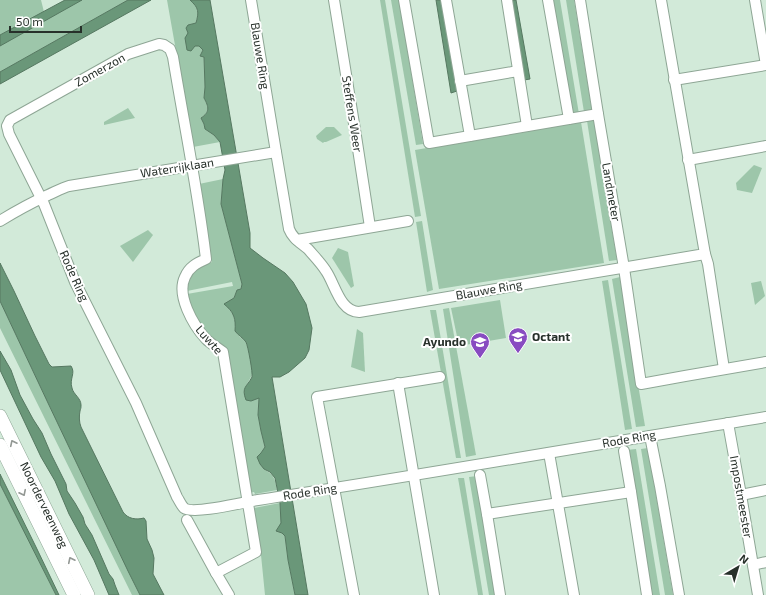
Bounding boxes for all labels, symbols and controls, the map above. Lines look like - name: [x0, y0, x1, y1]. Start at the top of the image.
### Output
- scale bar: [10, 8, 81, 34]
- text: 50 m: [16, 14, 43, 28]
- street label: Blauwe Ring: [249, 21, 273, 91]
- street label: Zomerzon: [72, 50, 127, 89]
- street label: Steffens Weer: [340, 75, 366, 153]
- street label: Waterrijklaan: [139, 154, 215, 181]
- street label: Landmeter: [600, 161, 624, 222]
- street label: Rode Ring: [57, 248, 92, 303]
- street label: Blauwe Ring: [454, 276, 524, 302]
- street label: Luwte: [193, 322, 226, 357]
- school or university icon: Octant: [507, 326, 529, 354]
- place label: Octant: [532, 329, 570, 343]
- school or university icon: Ayundo: [469, 331, 491, 359]
- place label: Ayundo: [423, 334, 466, 349]
- street label: Rode Ring: [601, 426, 657, 450]
- one-way arrow: [10, 440, 18, 447]
- street label: Impostmeester: [728, 455, 756, 539]
- street label: Noorderveenweg: [18, 459, 72, 550]
- street label: Rode Ring: [282, 480, 338, 502]
- one-way arrow: [19, 489, 26, 496]
- north arrow: [718, 547, 758, 587]
- text: N: [737, 551, 752, 566]
- one-way arrow: [68, 557, 75, 564]

